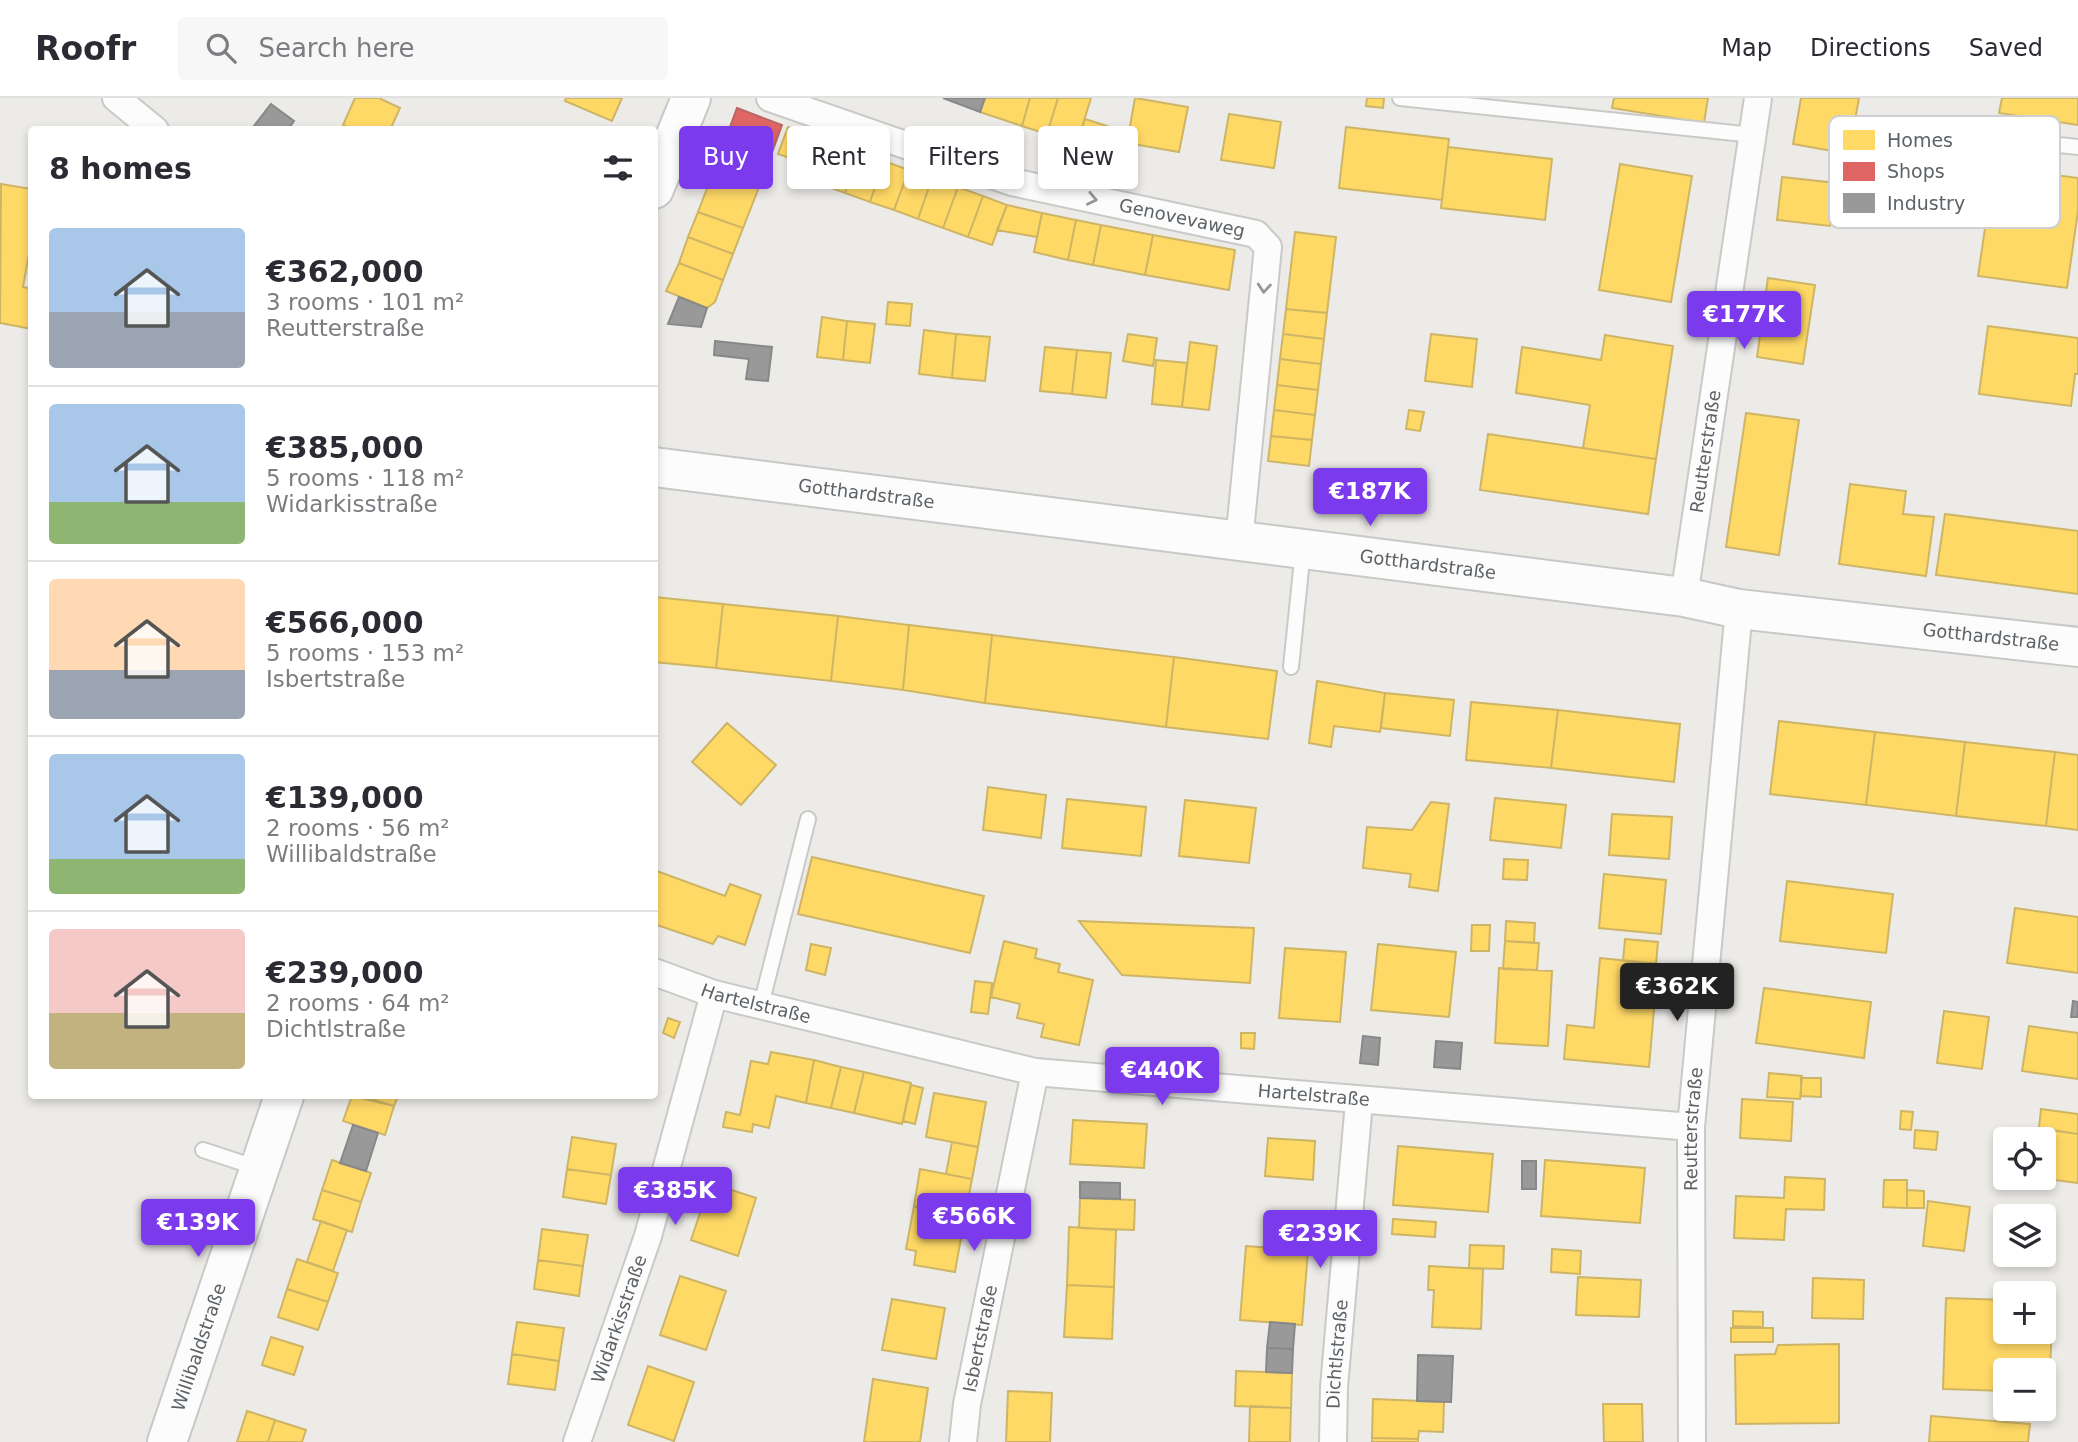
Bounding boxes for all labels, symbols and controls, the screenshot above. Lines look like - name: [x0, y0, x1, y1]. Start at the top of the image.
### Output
- search box: [178, 17, 668, 80]
- text: Roofr: [35, 29, 136, 68]
- icon: search: [202, 29, 240, 67]
- text: Search here: [258, 33, 415, 63]
- text: Map: [1721, 34, 1772, 62]
- text: Directions: [1810, 34, 1931, 62]
- text: Saved: [1969, 34, 2043, 62]
- legend: [1829, 116, 2060, 228]
- chip: Buy: [679, 126, 773, 189]
- chip: Rent: [787, 126, 890, 189]
- chip: Filters: [904, 126, 1024, 189]
- chip: New: [1038, 126, 1138, 189]
- text: Homes: [1887, 129, 1953, 151]
- icon: filters: [599, 149, 637, 187]
- text: 8 homes: [49, 151, 192, 186]
- text: Shops: [1887, 160, 1945, 182]
- one-way arrow: [1086, 190, 1098, 205]
- text: Industry: [1887, 192, 1965, 214]
- street label: Genovevaweg: [1117, 194, 1247, 241]
- text: €362,000: [266, 254, 424, 289]
- icon: home: [105, 256, 189, 340]
- one-way arrow: [1257, 283, 1272, 294]
- text: 3 rooms · 101 m²: [266, 289, 464, 315]
- pin: €177K: [1695, 292, 1793, 351]
- text: €177K: [1703, 301, 1785, 327]
- text: Reutterstraße: [266, 315, 425, 341]
- street label: Reutterstraße: [1686, 389, 1725, 514]
- text: €385,000: [266, 430, 424, 465]
- icon: home: [105, 432, 189, 516]
- text: 5 rooms · 118 m²: [266, 465, 464, 491]
- pin: €187K: [1321, 468, 1419, 528]
- street label: Gotthardstraße: [797, 474, 936, 512]
- text: €187K: [1329, 478, 1411, 504]
- text: Widarkisstraße: [266, 491, 438, 517]
- street label: Gotthardstraße: [1358, 545, 1497, 583]
- text: €566,000: [266, 605, 424, 640]
- icon: home: [105, 607, 189, 691]
- street label: Gotthardstraße: [1922, 619, 2060, 655]
- text: 5 rooms · 153 m²: [266, 640, 464, 666]
- text: Isbertstraße: [266, 666, 405, 692]
- text: €139,000: [266, 780, 424, 815]
- icon: home: [105, 782, 189, 866]
- text: 2 rooms · 56 m²: [266, 815, 450, 841]
- text: Willibaldstraße: [266, 841, 437, 867]
- text: €239,000: [266, 955, 424, 990]
- icon: home: [105, 957, 189, 1041]
- pin: €362K: [1628, 964, 1726, 1023]
- text: €362K: [1636, 973, 1718, 999]
- street label: Hartelstraße: [698, 979, 813, 1027]
- text: 2 rooms · 64 m²: [266, 990, 450, 1016]
- text: Dichtlstraße: [266, 1016, 406, 1042]
- pin: €440K: [1113, 1048, 1211, 1107]
- text: €440K: [1121, 1057, 1203, 1083]
- street label: Reutterstraße: [1680, 1066, 1706, 1191]
- street label: Hartelstraße: [1257, 1080, 1371, 1110]
- map controls: [1993, 1127, 2056, 1421]
- button: locate: [1993, 1127, 2056, 1190]
- pin: €385K: [626, 1168, 724, 1227]
- text: €385K: [634, 1177, 716, 1203]
- pin: €566K: [925, 1194, 1023, 1253]
- pin: €139K: [149, 1200, 247, 1259]
- text: €566K: [933, 1203, 1015, 1229]
- button: layers: [1993, 1204, 2056, 1267]
- text: €139K: [157, 1209, 239, 1235]
- pin: €239K: [1271, 1210, 1369, 1270]
- text: €239K: [1279, 1220, 1361, 1246]
- street label: Widarkisstraße: [587, 1252, 651, 1386]
- street label: Willibaldstraße: [167, 1280, 230, 1414]
- button: +: [1993, 1281, 2056, 1344]
- street label: Isbertstraße: [959, 1283, 1001, 1394]
- street label: Dichtlstraße: [1323, 1299, 1352, 1409]
- button: −: [1993, 1358, 2056, 1421]

